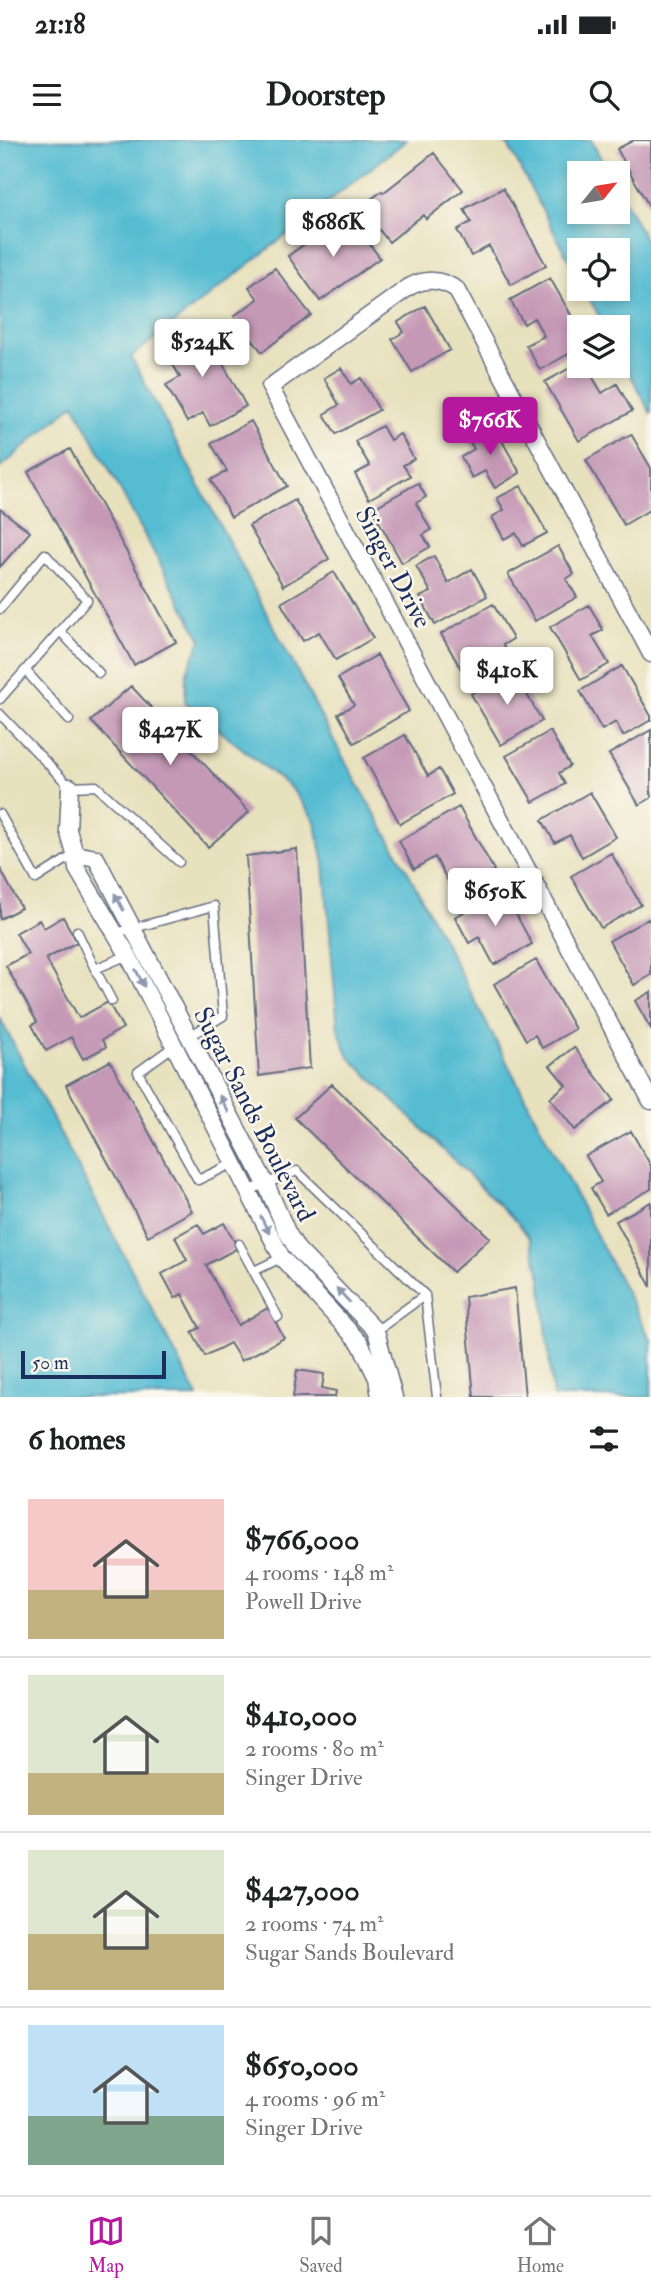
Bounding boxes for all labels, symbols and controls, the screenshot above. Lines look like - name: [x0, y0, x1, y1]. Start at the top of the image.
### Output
- text: 21:18: [35, 9, 85, 41]
- text: Doorstep: [266, 75, 385, 115]
- icon: menu: [28, 76, 66, 114]
- icon: search: [585, 76, 623, 114]
- north arrow: [567, 161, 630, 224]
- map controls: [567, 161, 630, 378]
- pin: $686K: [284, 200, 382, 259]
- text: $686K: [301, 207, 365, 236]
- button: locate: [567, 238, 630, 301]
- button: layers: [567, 315, 630, 378]
- pin: $524K: [153, 320, 251, 379]
- text: $524K: [170, 327, 234, 356]
- pin: $766K: [441, 398, 539, 457]
- text: $766K: [459, 405, 521, 434]
- street label: Singer Drive: [348, 501, 439, 634]
- pin: $410K: [458, 648, 556, 707]
- text: $410K: [476, 655, 538, 684]
- pin: $427K: [121, 708, 219, 767]
- text: $427K: [138, 715, 202, 744]
- pin: $650K: [446, 868, 544, 928]
- text: $650K: [464, 876, 526, 905]
- one-way arrow: [114, 892, 125, 912]
- one-way arrow: [133, 969, 145, 989]
- street label: Sugar Sands Boulevard: [186, 1002, 322, 1227]
- one-way arrow: [218, 1094, 230, 1114]
- one-way arrow: [259, 1215, 271, 1235]
- one-way arrow: [335, 1286, 351, 1304]
- scale bar: [21, 1348, 166, 1380]
- text: 50 m: [32, 1351, 69, 1375]
- icon: filters: [585, 1420, 623, 1458]
- text: 6 homes: [28, 1421, 126, 1458]
- text: $766,000: [245, 1521, 359, 1558]
- icon: home: [84, 1527, 168, 1611]
- text: 4 rooms · 148 m²: [245, 1558, 393, 1587]
- text: Powell Drive: [245, 1587, 362, 1616]
- text: $410,000: [245, 1697, 357, 1734]
- icon: home: [84, 1703, 168, 1787]
- text: 2 rooms · 80 m²: [245, 1734, 384, 1763]
- text: Singer Drive: [245, 1763, 363, 1792]
- text: $427,000: [245, 1872, 360, 1909]
- icon: home: [84, 1878, 168, 1962]
- text: 2 rooms · 74 m²: [245, 1909, 384, 1938]
- text: Sugar Sands Boulevard: [245, 1938, 454, 1967]
- text: $650,000: [245, 2047, 359, 2084]
- icon: home: [84, 2053, 168, 2137]
- text: 4 rooms · 96 m²: [245, 2084, 385, 2113]
- text: Singer Drive: [245, 2113, 363, 2142]
- tab: Map: [87, 2212, 125, 2278]
- tab: Saved: [299, 2212, 343, 2278]
- tab: Home: [517, 2212, 564, 2278]

